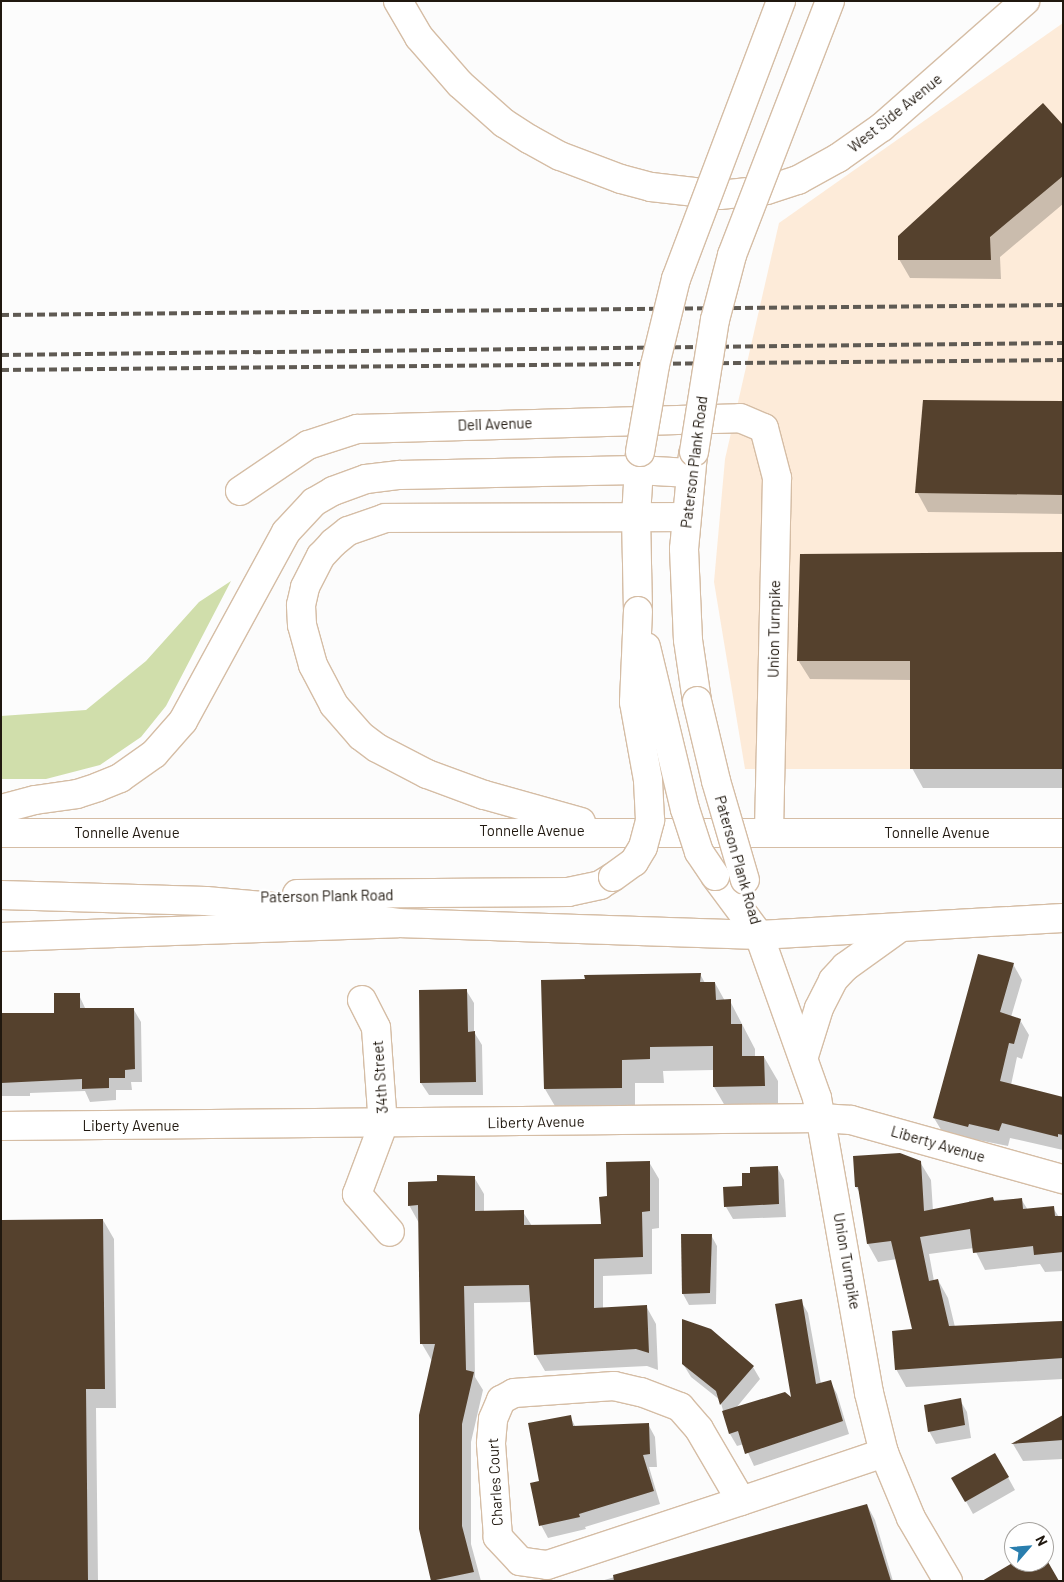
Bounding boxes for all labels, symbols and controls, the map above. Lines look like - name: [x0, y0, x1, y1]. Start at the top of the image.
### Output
- street label: West Side Avenue: [844, 70, 946, 156]
- street label: Paterson Plank Road: [677, 395, 711, 529]
- street label: Dell Avenue: [457, 414, 533, 434]
- street label: Union Turnpike: [764, 580, 784, 678]
- street label: Paterson Plank Road: [711, 793, 765, 927]
- street label: Tonnelle Avenue: [479, 822, 585, 840]
- street label: Tonnelle Avenue: [74, 824, 180, 842]
- street label: Tonnelle Avenue: [884, 824, 990, 842]
- street label: Paterson Plank Road: [260, 886, 394, 906]
- street label: 34th Street: [368, 1040, 392, 1114]
- street label: Liberty Avenue: [487, 1112, 585, 1132]
- street label: Liberty Avenue: [82, 1117, 180, 1135]
- street label: Liberty Avenue: [889, 1122, 987, 1166]
- street label: Union Turnpike: [830, 1211, 864, 1311]
- street label: Charles Court: [484, 1437, 506, 1527]
- north arrow: [1004, 1522, 1054, 1572]
- text: N: [1032, 1532, 1052, 1548]

